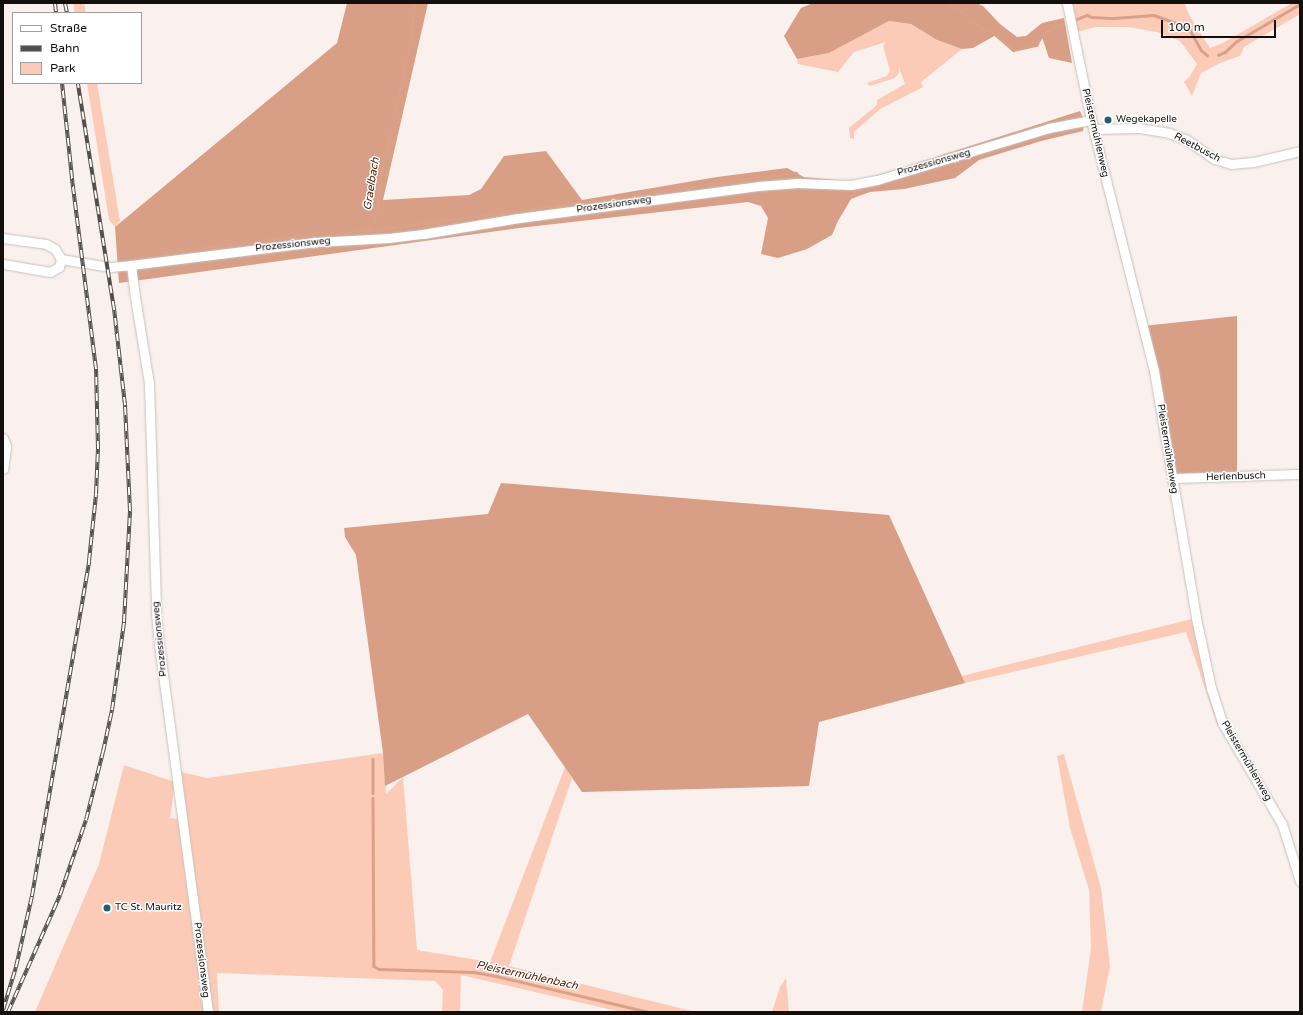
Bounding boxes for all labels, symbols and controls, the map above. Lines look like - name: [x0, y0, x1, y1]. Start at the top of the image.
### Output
- legend: [12, 12, 142, 84]
- scale bar: [1163, 12, 1278, 38]
- text: 100 m: [1168, 20, 1205, 34]
- text: Straße: [50, 21, 87, 35]
- text: Bahn: [50, 41, 80, 55]
- text: Park: [50, 61, 76, 75]
- street label: Pleistermühlenweg: [1079, 88, 1111, 178]
- place label: Wegekapelle: [1116, 114, 1177, 126]
- marker: Wegekapelle: [1103, 115, 1113, 125]
- street label: Reetbusch: [1172, 131, 1222, 165]
- street label: Prozessionsweg: [896, 147, 972, 179]
- water label: Graelbach: [361, 157, 383, 211]
- street label: Prozessionsweg: [576, 194, 652, 216]
- street label: Prozessionsweg: [255, 235, 331, 255]
- street label: Pleistermühlenweg: [1154, 403, 1180, 495]
- street label: Herlenbusch: [1206, 470, 1266, 484]
- street label: Prozessionsweg: [150, 601, 170, 677]
- street label: Pleistermühlenweg: [1218, 719, 1274, 803]
- place label: TC St. Mauritz: [115, 902, 182, 914]
- marker: TC St. Mauritz: [102, 903, 112, 913]
- street label: Prozessionsweg: [190, 922, 212, 998]
- water label: Pleistermühlenbach: [475, 959, 579, 993]

